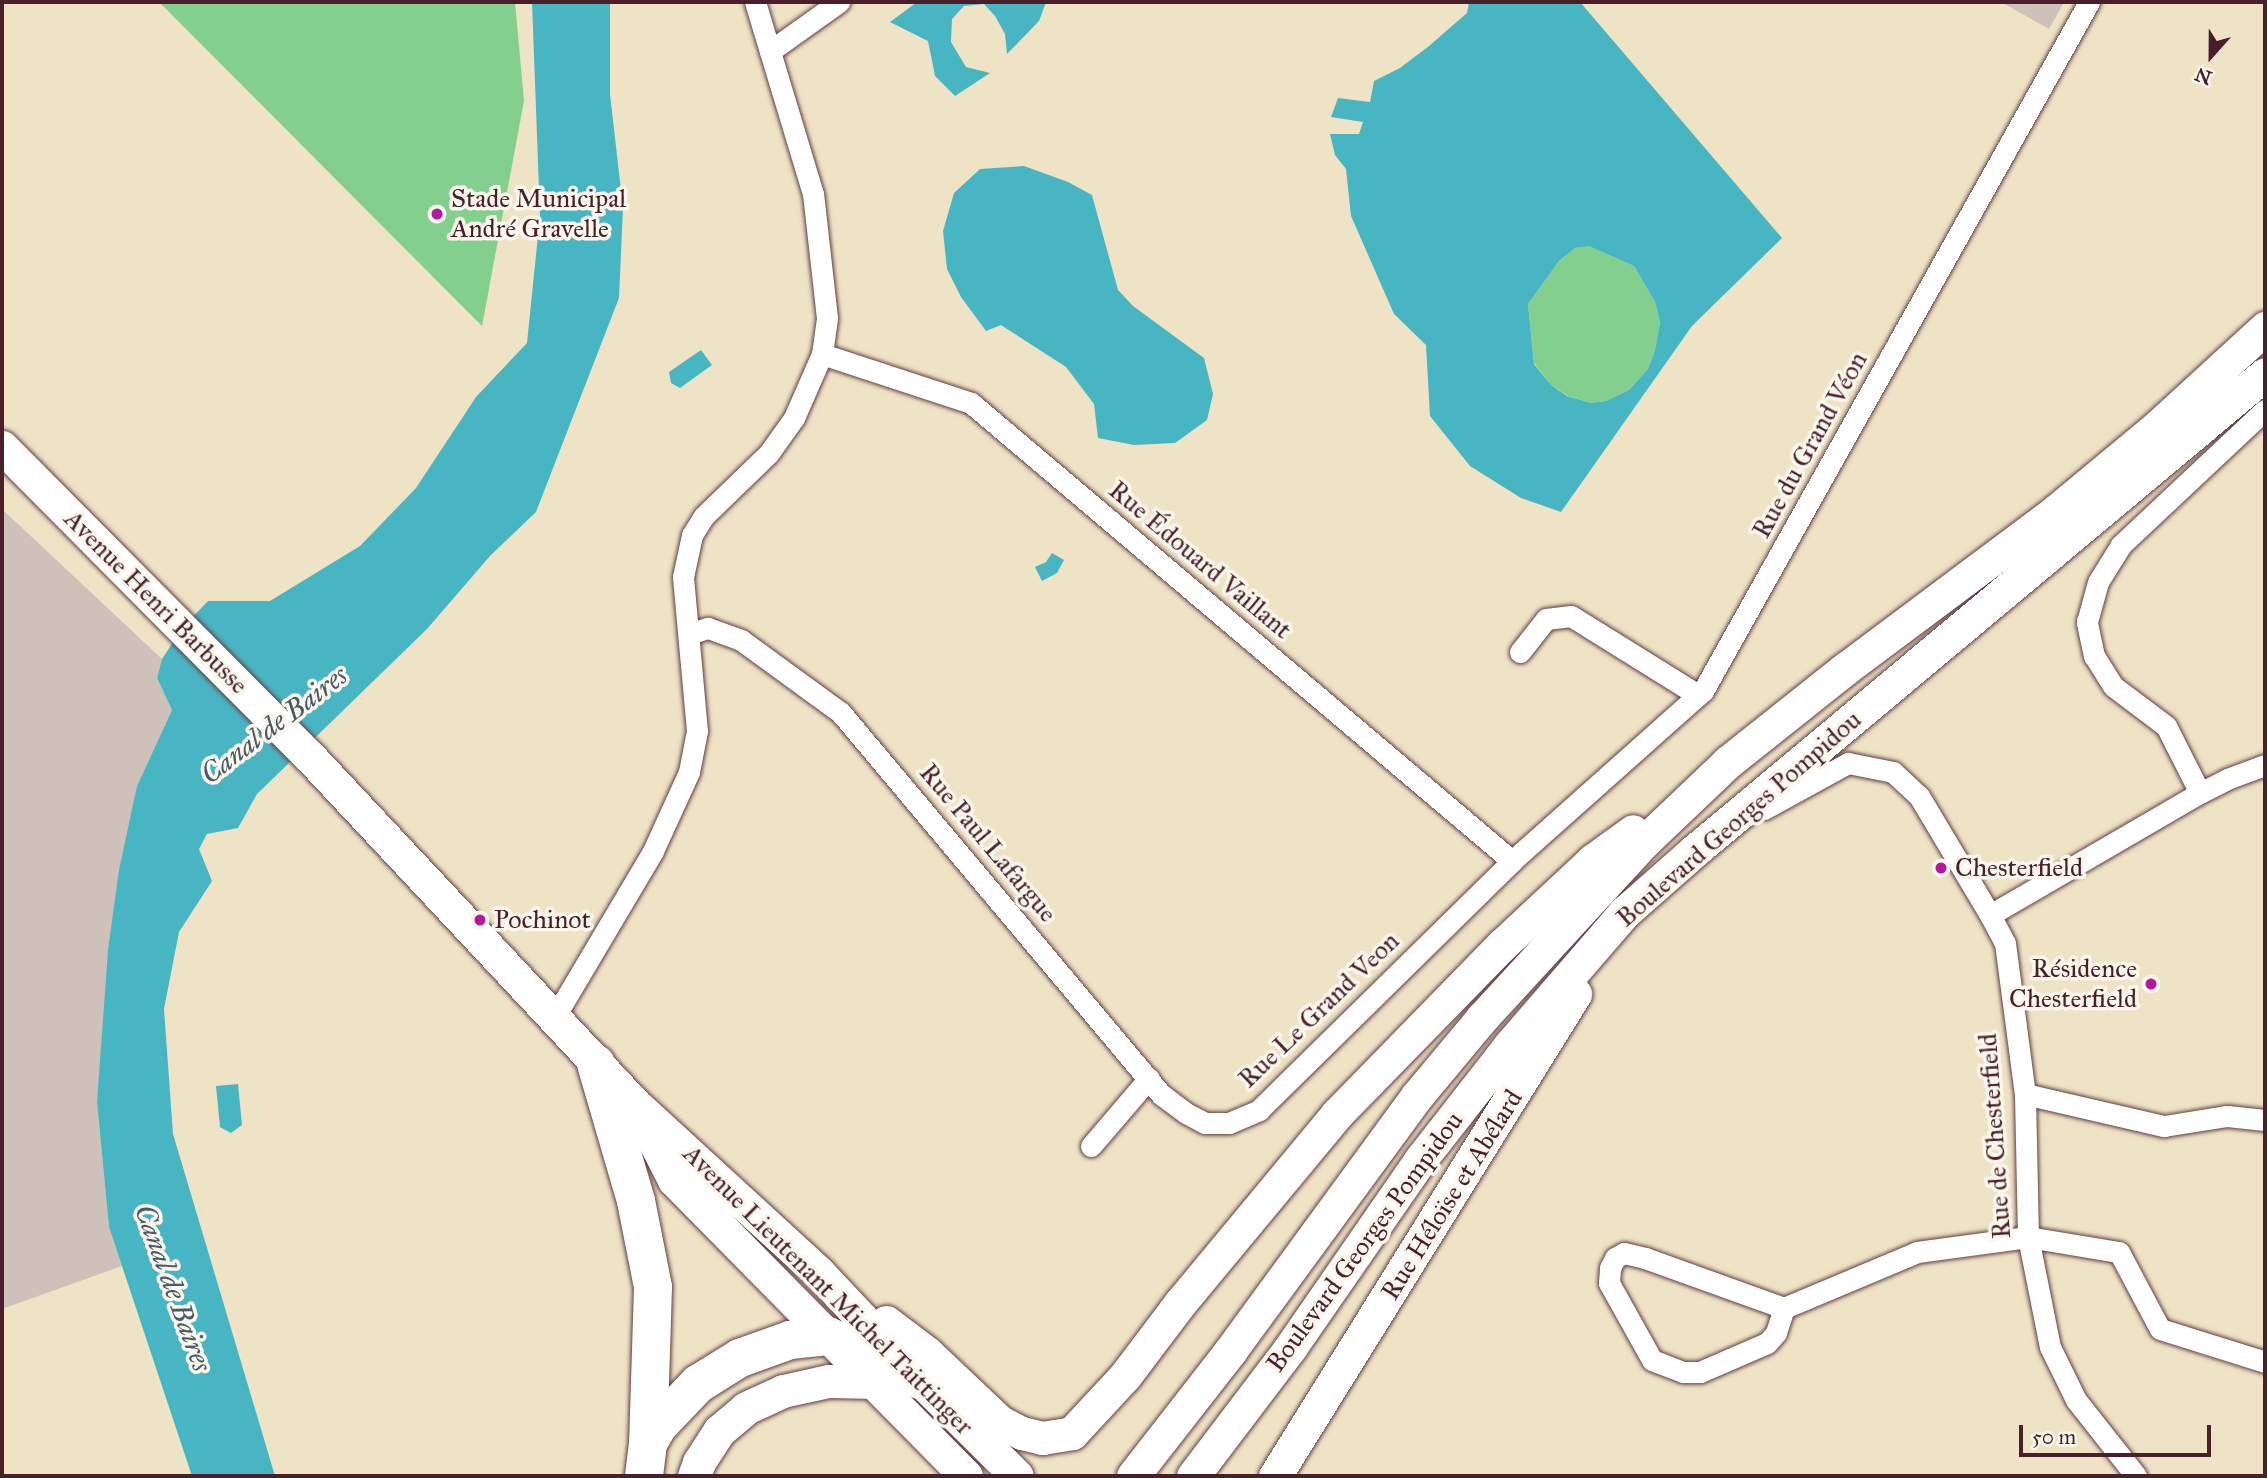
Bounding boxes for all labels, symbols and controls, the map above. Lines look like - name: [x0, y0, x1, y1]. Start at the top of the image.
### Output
- north arrow: [2176, 21, 2246, 91]
- text: N: [2192, 62, 2215, 90]
- place label: Stade Municipal André Gravelle: [451, 183, 626, 244]
- marker: Stade Municipal André Gravelle: [429, 206, 445, 222]
- street label: Rue du Grand Véon: [1746, 347, 1874, 543]
- street label: Rue Édouard Vaillant: [1102, 475, 1298, 645]
- street label: Avenue Henri Barbusse: [58, 504, 254, 700]
- water label: Canal de Baires: [194, 659, 354, 791]
- street label: Boulevard Georges Pompidou: [1610, 704, 1868, 934]
- street label: Rue Paul Lafargue: [913, 758, 1063, 928]
- place label: Chesterfield: [1955, 852, 2083, 884]
- marker: Chesterfield: [1933, 860, 1949, 876]
- place label: Pochinot: [494, 904, 591, 936]
- marker: Pochinot: [472, 912, 488, 928]
- street label: Rue Le Grand Veon: [1232, 926, 1406, 1094]
- place label: Résidence Chesterfield: [2009, 953, 2137, 1014]
- marker: Résidence Chesterfield: [2143, 976, 2159, 992]
- street label: Rue de Chesterfield: [1972, 1032, 2018, 1240]
- street label: Rue Héloïse et Abélard: [1375, 1084, 1529, 1306]
- street label: Boulevard Georges Pompidou: [1260, 1106, 1470, 1378]
- street label: Avenue Lieutenant Michel Taittinger: [676, 1138, 980, 1442]
- water label: Canal de Baires: [127, 1200, 219, 1376]
- scale bar: [2022, 1412, 2214, 1456]
- text: 50 m: [2032, 1424, 2076, 1450]

